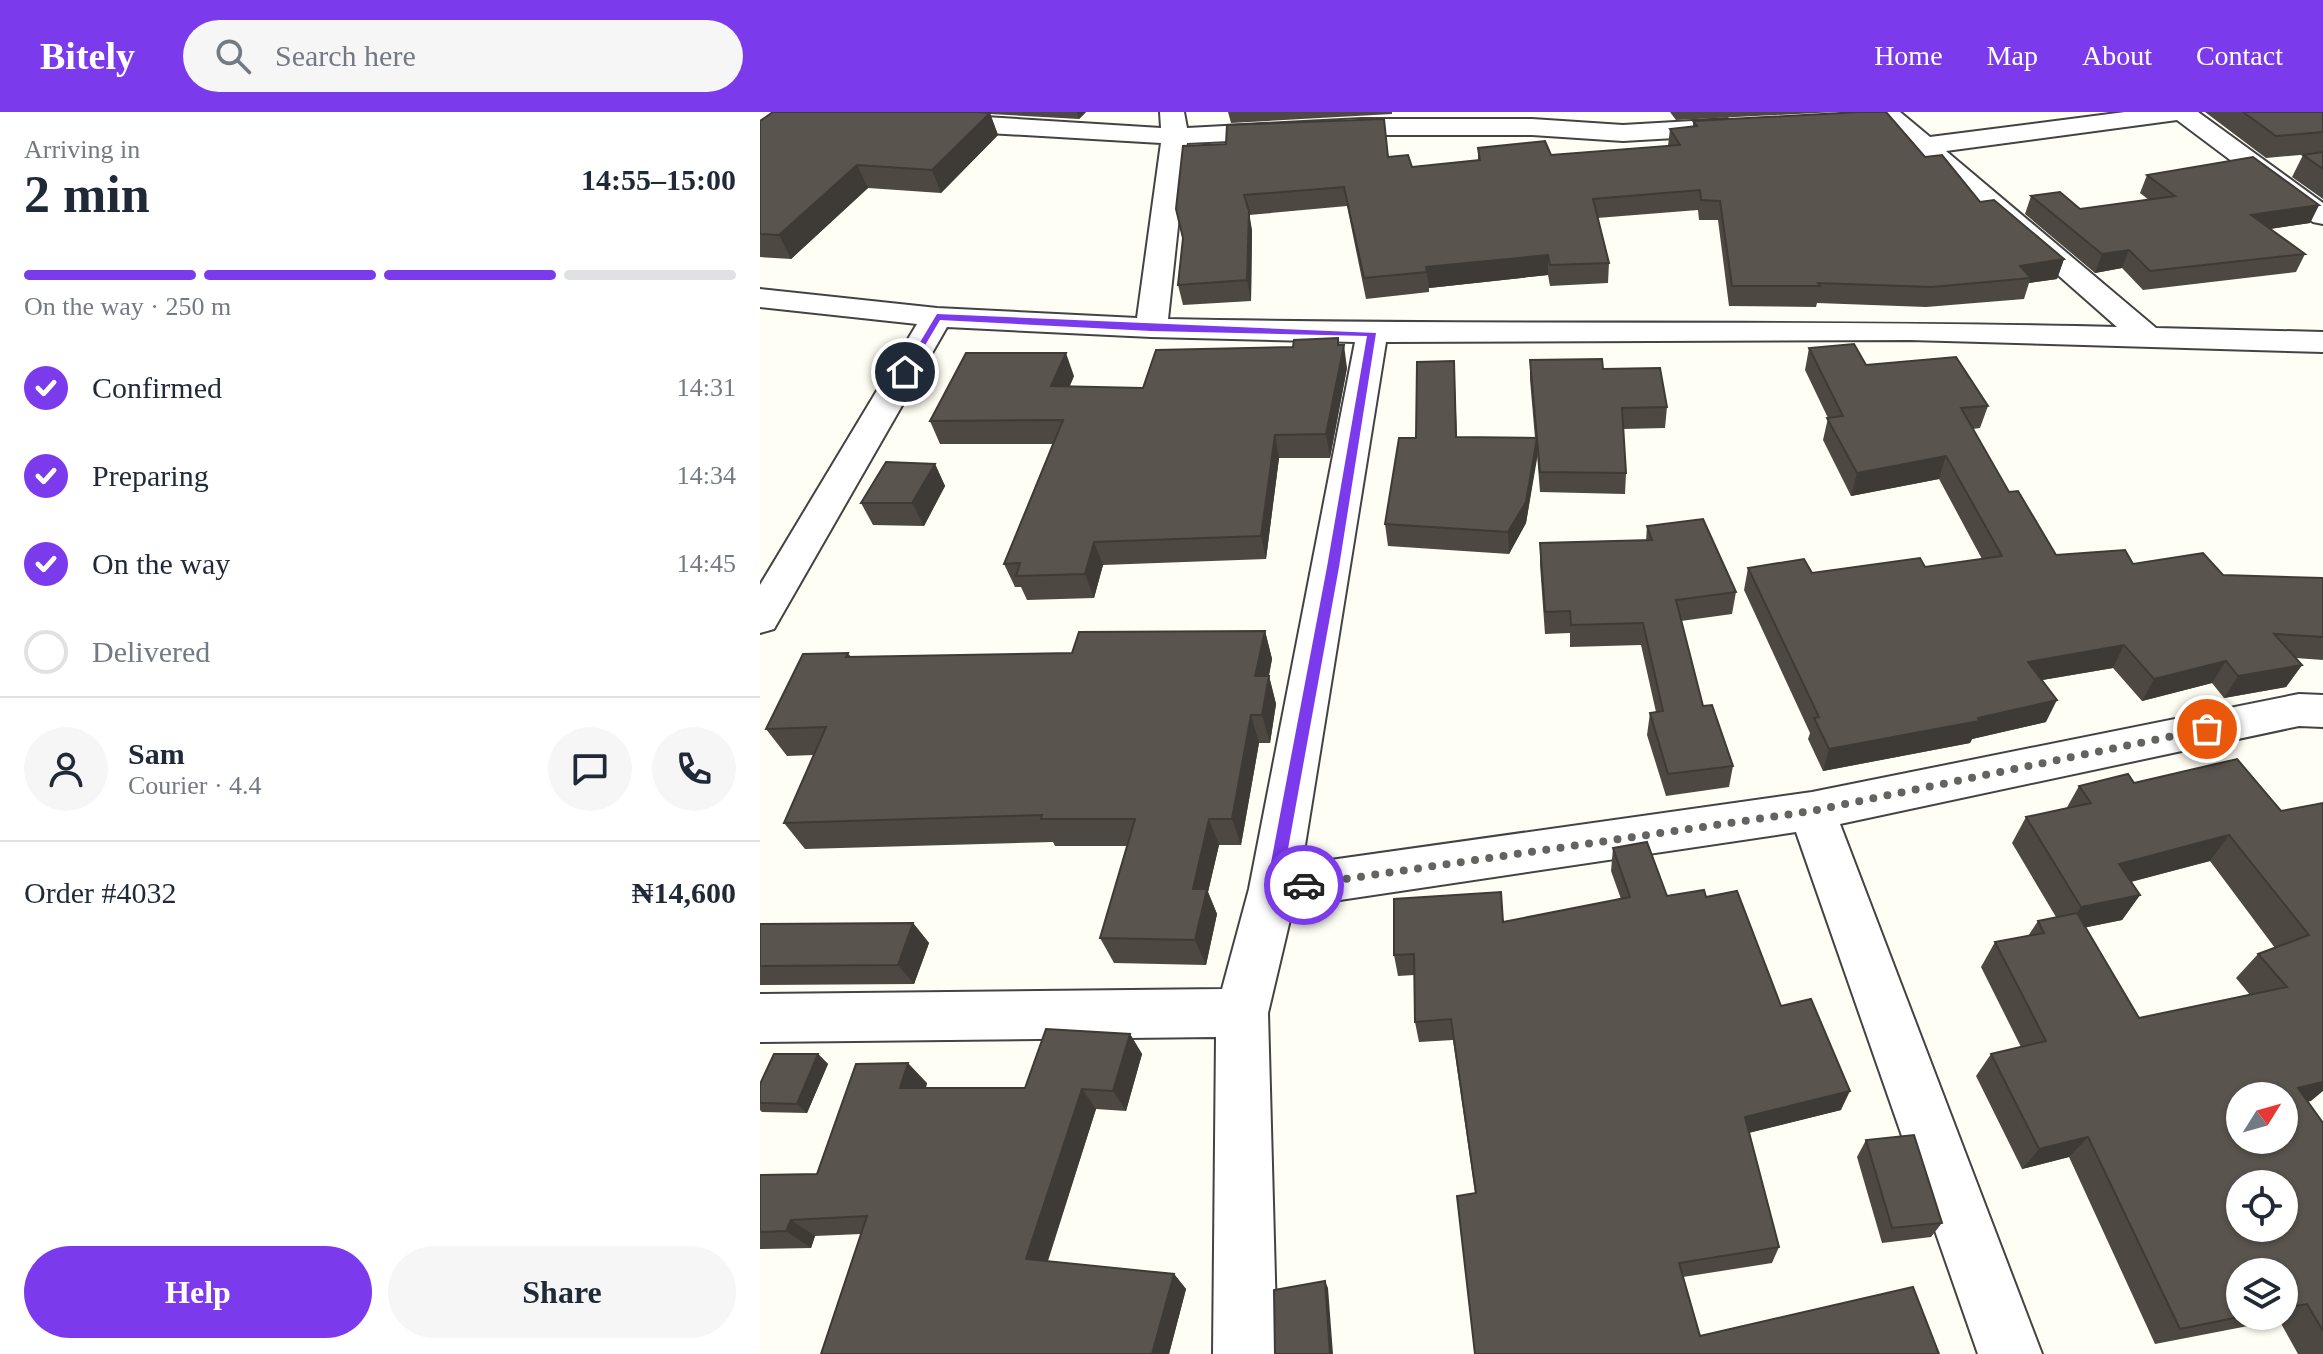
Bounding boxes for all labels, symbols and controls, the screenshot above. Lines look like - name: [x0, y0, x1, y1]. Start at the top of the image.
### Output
- search box: [183, 20, 743, 92]
- icon: search: [211, 34, 255, 78]
- text: Bitely: [40, 35, 135, 77]
- text: Search here: [275, 39, 416, 72]
- text: Home: [1874, 40, 1943, 71]
- text: Map: [1987, 40, 2038, 71]
- text: About: [2082, 40, 2152, 71]
- text: Contact: [2196, 40, 2283, 71]
- text: Arriving in: [24, 135, 140, 164]
- text: 14:55–15:00: [581, 163, 736, 196]
- text: 2 min: [24, 166, 150, 223]
- text: On the way · 250 m: [24, 292, 231, 321]
- pin: [871, 338, 939, 406]
- icon: home: [883, 350, 927, 394]
- icon: check: [24, 366, 68, 410]
- text: Confirmed: [92, 371, 222, 404]
- text: 14:31: [677, 373, 736, 402]
- icon: check: [24, 454, 68, 498]
- text: Preparing: [92, 459, 209, 492]
- text: 14:34: [677, 461, 736, 490]
- icon: check: [24, 542, 68, 586]
- text: On the way: [92, 547, 230, 580]
- text: 14:45: [677, 549, 736, 578]
- text: Delivered: [92, 635, 210, 668]
- pin: [2173, 695, 2241, 763]
- icon: bag: [2185, 707, 2229, 751]
- button: person: [24, 727, 108, 811]
- button: chat: [548, 727, 632, 811]
- button: phone: [652, 727, 736, 811]
- text: Sam: [128, 737, 185, 770]
- text: Courier · 4.4: [128, 771, 262, 800]
- courier: [1264, 845, 1344, 925]
- icon: car: [1282, 863, 1326, 907]
- text: Order #4032: [24, 876, 176, 909]
- text: ₦14,600: [632, 876, 736, 909]
- north arrow: [2226, 1082, 2298, 1154]
- map controls: [2226, 1082, 2298, 1330]
- button: locate: [2226, 1170, 2298, 1242]
- button: Help: [24, 1246, 372, 1338]
- button: Share: [388, 1246, 736, 1338]
- button: layers: [2226, 1258, 2298, 1330]

